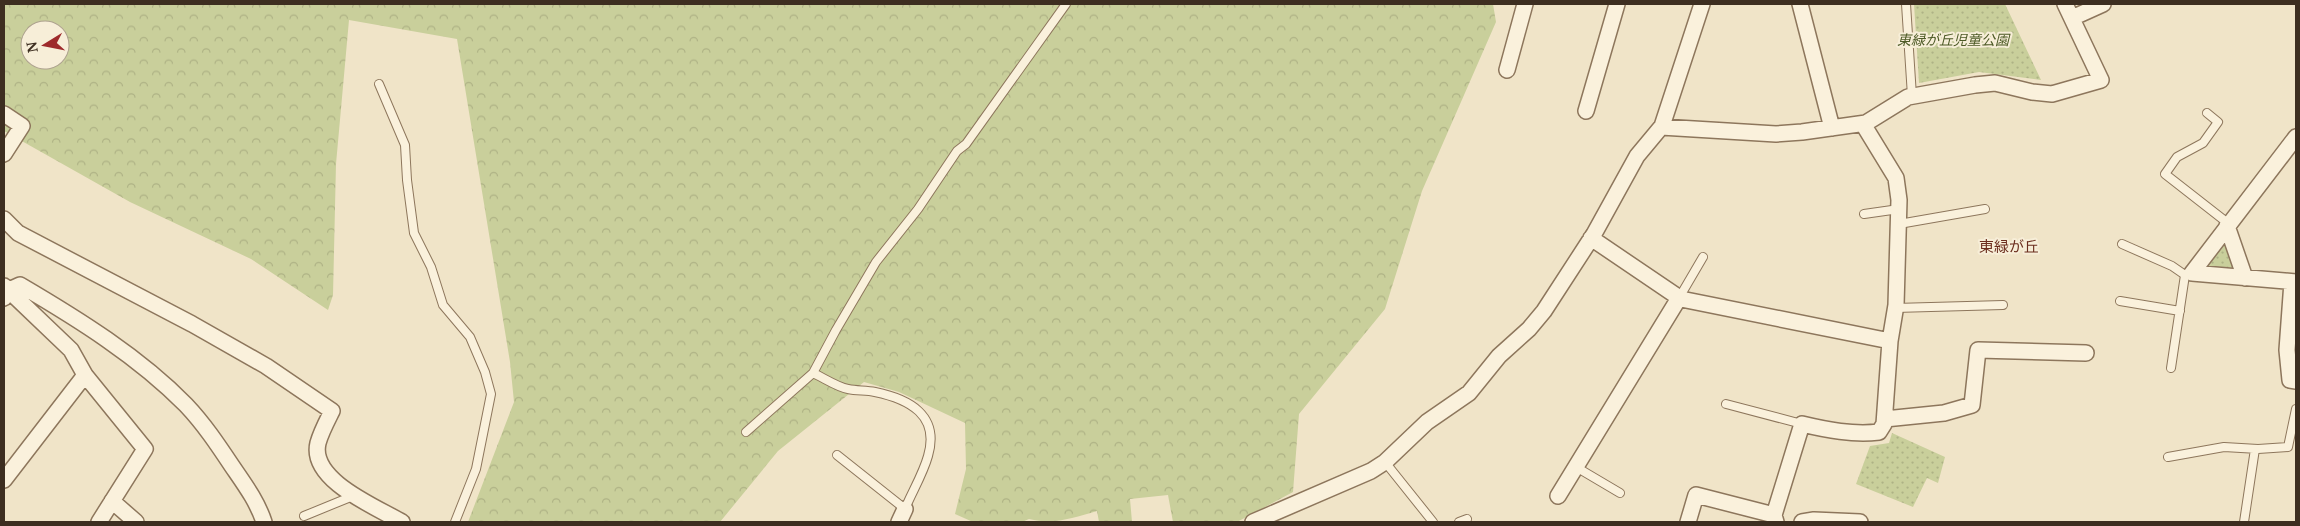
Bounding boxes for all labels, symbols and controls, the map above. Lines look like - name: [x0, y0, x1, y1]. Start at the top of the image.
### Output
- north arrow: [20, 20, 70, 70]
- park label: 東緑が丘児童公園: [1897, 30, 2011, 49]
- text: N: [21, 40, 42, 54]
- district label: 東緑が丘: [1979, 236, 2039, 256]

